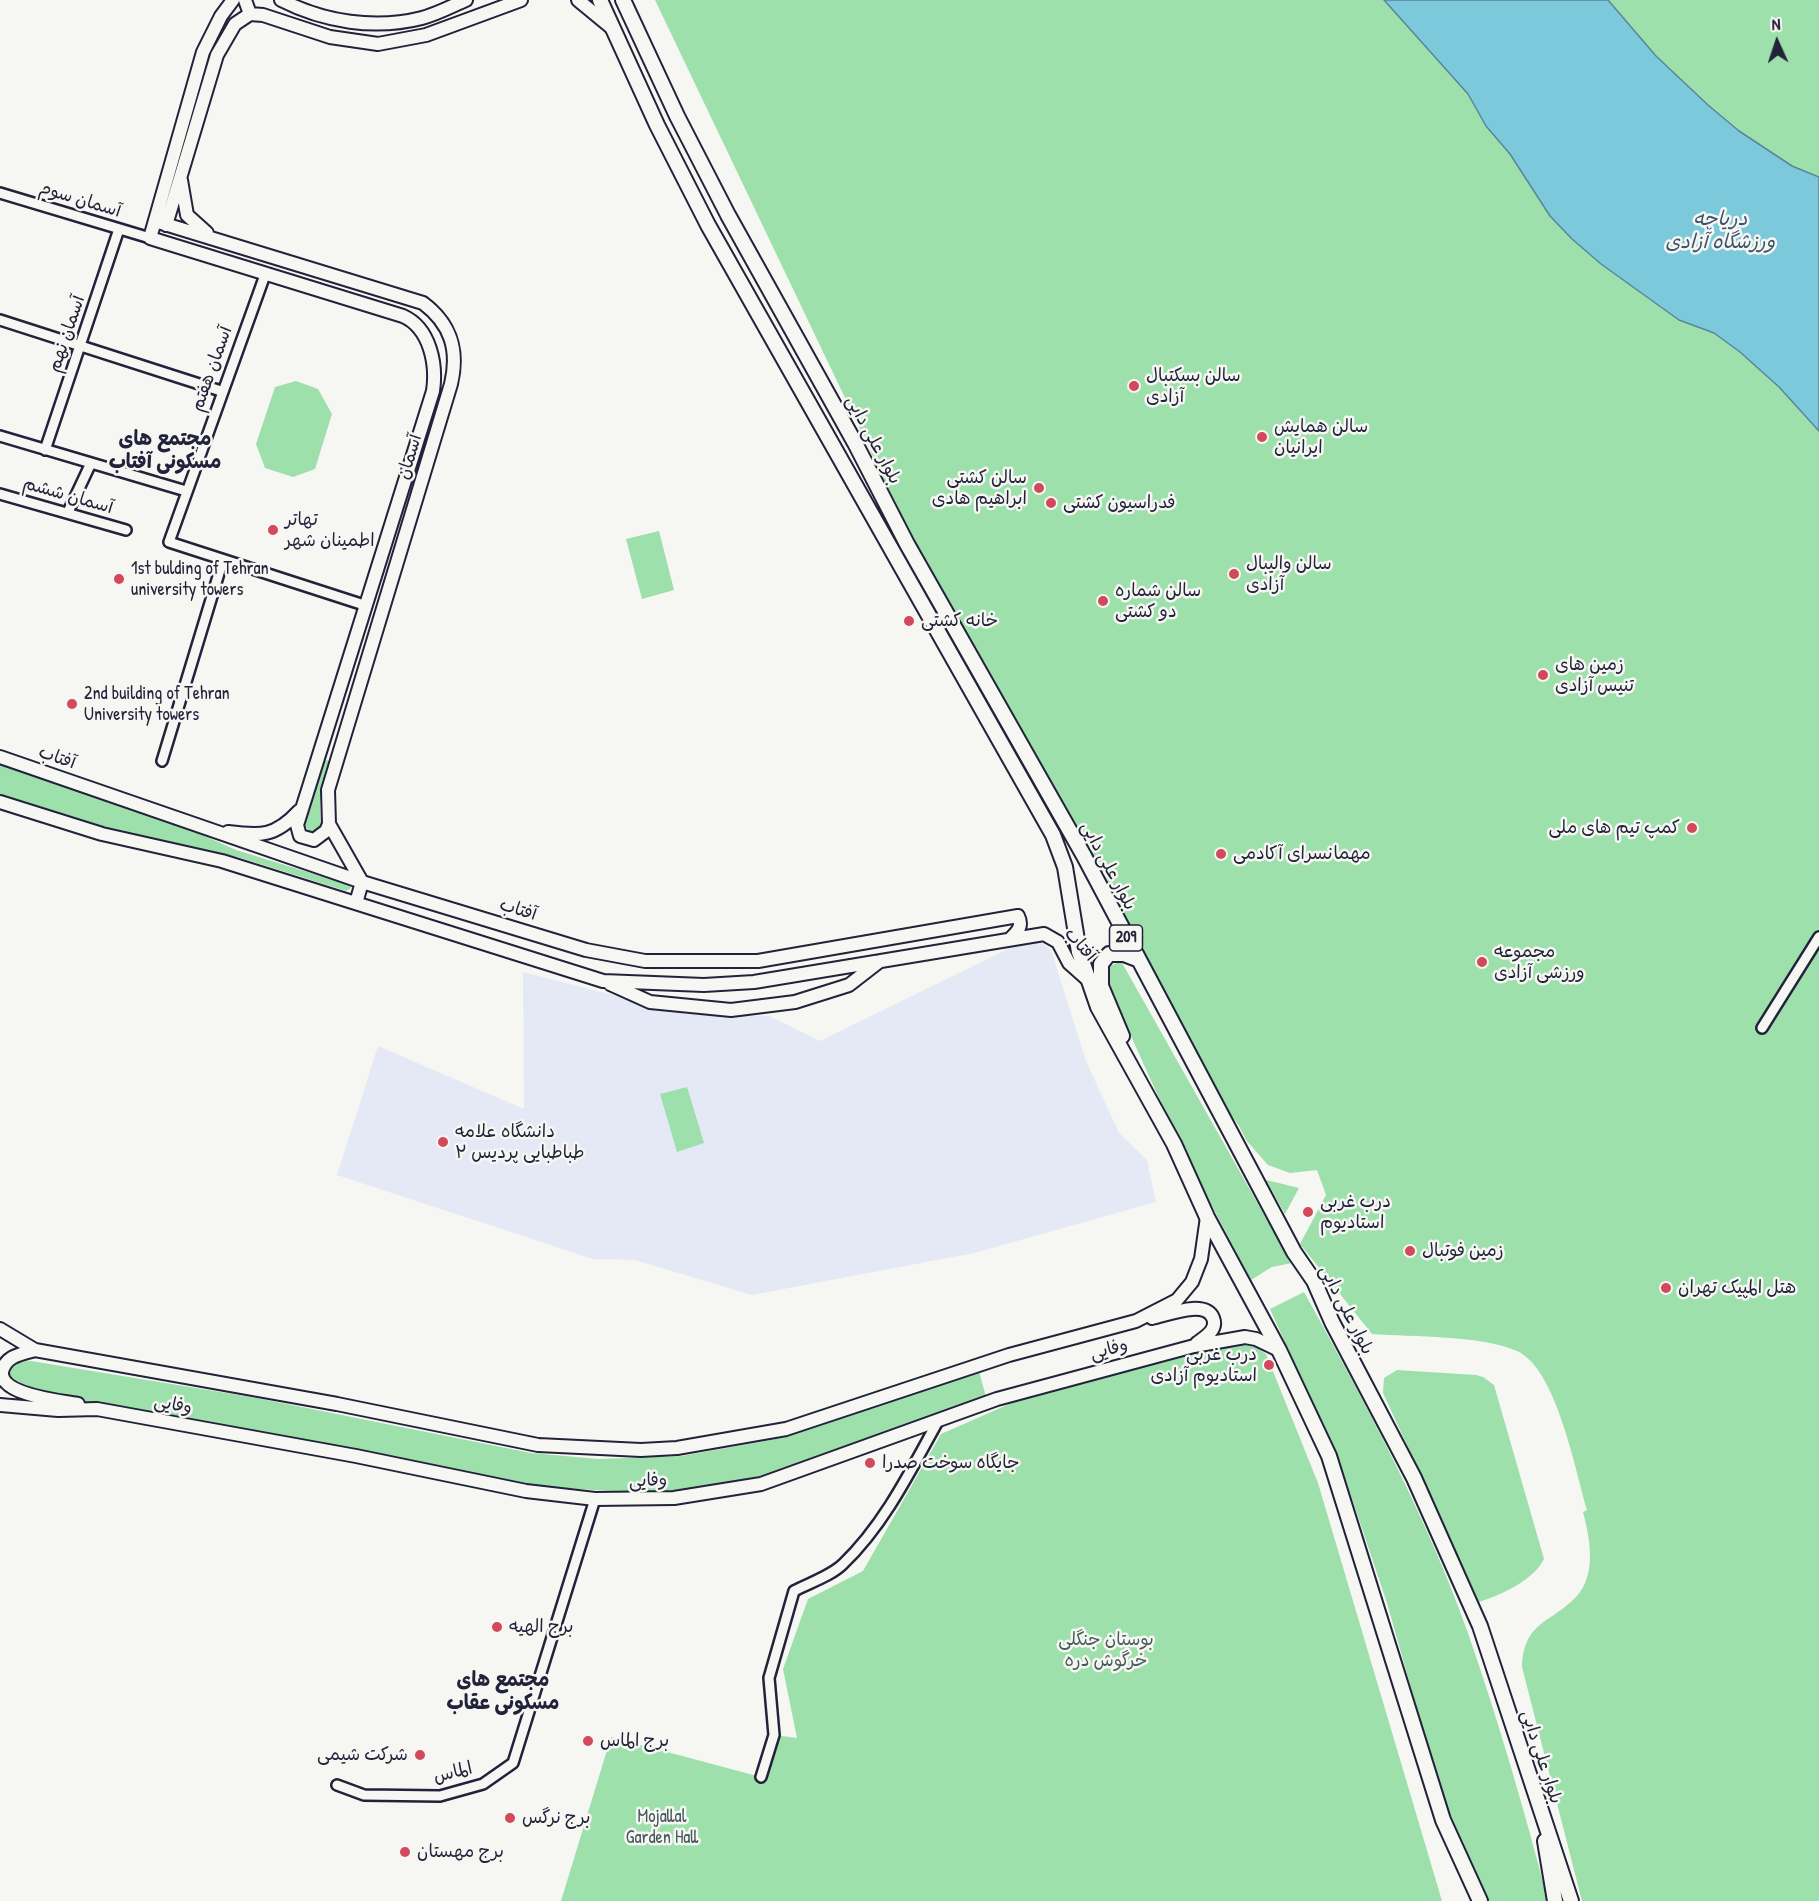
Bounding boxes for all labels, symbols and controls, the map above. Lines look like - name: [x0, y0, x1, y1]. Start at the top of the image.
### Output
- north arrow: [1747, 12, 1807, 72]
- text: N: [1771, 13, 1781, 35]
- street label: آسمان سوم: [36, 177, 124, 223]
- water label: دریاچه ورزشگاه آزادی: [1665, 208, 1775, 255]
- street label: آسمان نهم: [44, 293, 90, 375]
- street label: آسمان هفتم: [187, 324, 237, 414]
- place label: سالن بسکتبال آزادی: [1146, 365, 1241, 407]
- marker: سالن بسکتبال آزادی: [1127, 379, 1141, 393]
- street label: بلوار علی دایی: [841, 392, 905, 488]
- place label: سالن همایش ایرانیان: [1274, 416, 1368, 458]
- district label: مجتمع های مسکونی آفتاب: [109, 428, 221, 475]
- marker: سالن همایش ایرانیان: [1255, 430, 1269, 444]
- street label: آسمان: [393, 432, 427, 482]
- place label: سالن کشتی ابراهیم هادی: [932, 467, 1027, 510]
- street label: آسمان ششم: [20, 473, 116, 519]
- marker: سالن کشتی ابراهیم هادی: [1032, 481, 1046, 495]
- place label: فدراسیون کشتی: [1063, 492, 1175, 514]
- marker: فدراسیون کشتی: [1044, 496, 1058, 510]
- place label: تهاتر اطمینان شهر: [285, 509, 375, 552]
- marker: تهاتر اطمینان شهر: [266, 523, 280, 537]
- place label: سالن والیبال آزادی: [1246, 553, 1332, 596]
- place label: 1st bulding of Tehran university towers: [131, 558, 269, 600]
- marker: سالن والیبال آزادی: [1227, 567, 1241, 581]
- marker: 1st bulding of Tehran university towers: [112, 572, 126, 586]
- place label: سالن شماره دو کشتی: [1115, 580, 1201, 622]
- marker: سالن شماره دو کشتی: [1096, 594, 1110, 608]
- place label: خانه کشتی: [921, 610, 998, 632]
- marker: خانه کشتی: [902, 614, 916, 628]
- place label: زمین های تنیس آزادی: [1555, 654, 1634, 696]
- marker: زمین های تنیس آزادی: [1536, 668, 1550, 682]
- place label: 2nd building of Tehran University towers: [84, 683, 230, 726]
- marker: 2nd building of Tehran University towers: [65, 697, 79, 711]
- street label: آفتاب: [36, 742, 78, 774]
- place label: کمپ تیم های ملی: [1548, 817, 1680, 839]
- street label: بلوار علی دایی: [1076, 818, 1140, 914]
- marker: کمپ تیم های ملی: [1685, 821, 1699, 835]
- place label: مهمانسرای آکادمی: [1233, 843, 1371, 865]
- marker: مهمانسرای آکادمی: [1214, 847, 1228, 861]
- street label: آفتاب: [497, 894, 539, 926]
- street label: آفتاب: [1059, 924, 1101, 966]
- road number: 209: [1110, 925, 1142, 951]
- place label: مجموعه ورزشی آزادی: [1494, 941, 1585, 984]
- marker: مجموعه ورزشی آزادی: [1475, 955, 1489, 969]
- place label: دانشگاه علامه طباطبایی پردیس ۲: [455, 1121, 584, 1164]
- marker: دانشگاه علامه طباطبایی پردیس ۲: [436, 1135, 450, 1149]
- place label: درب غربی استادیوم: [1320, 1191, 1391, 1234]
- marker: درب غربی استادیوم: [1301, 1205, 1315, 1219]
- place label: زمین فوتبال: [1422, 1240, 1504, 1262]
- marker: زمین فوتبال: [1403, 1244, 1417, 1258]
- street label: بلوار علی دایی: [1314, 1262, 1378, 1358]
- place label: هتل المپیک تهران: [1678, 1277, 1796, 1299]
- marker: هتل المپیک تهران: [1659, 1281, 1673, 1295]
- street label: وفایی: [1088, 1335, 1130, 1365]
- place label: درب غربی استادیوم آزادی: [1150, 1344, 1257, 1386]
- marker: درب غربی استادیوم آزادی: [1262, 1358, 1276, 1372]
- street label: وفایی: [152, 1391, 194, 1419]
- place label: جایگاه سوخت صدرا: [882, 1452, 1020, 1474]
- marker: جایگاه سوخت صدرا: [863, 1456, 877, 1470]
- street label: وفایی: [628, 1470, 668, 1492]
- place label: برج الهیه: [509, 1616, 573, 1638]
- marker: برج الهیه: [490, 1620, 504, 1634]
- park label: بوستان جنگلی خرگوش دره: [1058, 1629, 1154, 1672]
- district label: مجتمع های مسکونی عقاب: [447, 1669, 559, 1716]
- street label: بلوار علی دایی: [1516, 1707, 1566, 1807]
- place label: برج الماس: [600, 1730, 669, 1752]
- marker: برج الماس: [581, 1734, 595, 1748]
- place label: شرکت شیمی: [317, 1744, 408, 1766]
- marker: شرکت شیمی: [413, 1748, 427, 1762]
- street label: الماس: [431, 1758, 475, 1788]
- park label: Mojallal Garden Hall: [626, 1806, 698, 1848]
- place label: برج نرگس: [522, 1807, 590, 1829]
- marker: برج نرگس: [503, 1811, 517, 1825]
- place label: برج مهستان: [417, 1841, 504, 1863]
- marker: برج مهستان: [398, 1845, 412, 1859]

